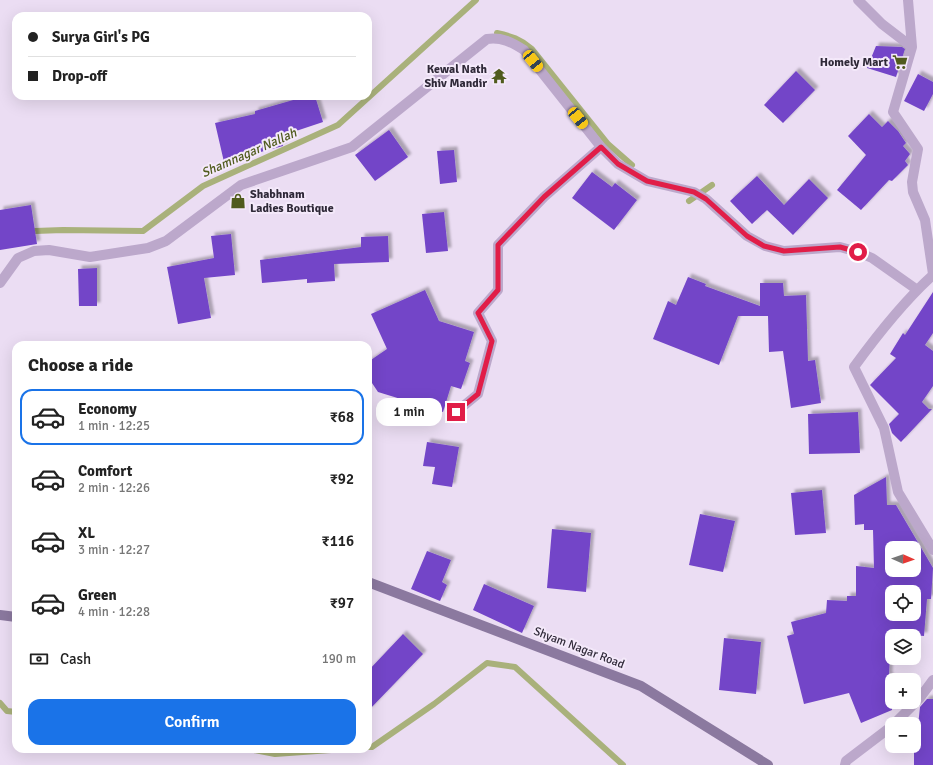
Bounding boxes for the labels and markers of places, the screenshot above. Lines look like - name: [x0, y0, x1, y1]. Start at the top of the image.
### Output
- supermarket icon: Homely Mart: [891, 53, 909, 71]
- place label: Homely Mart: [820, 55, 889, 70]
- place label: Kewal Nath Shiv Mandir: [424, 62, 487, 91]
- temple icon: Kewal Nath Shiv Mandir: [490, 67, 508, 85]
- place label: Shabhnam Ladies Boutique: [250, 187, 334, 216]
- shop icon: Shabhnam Ladies Boutique: [229, 192, 247, 210]

